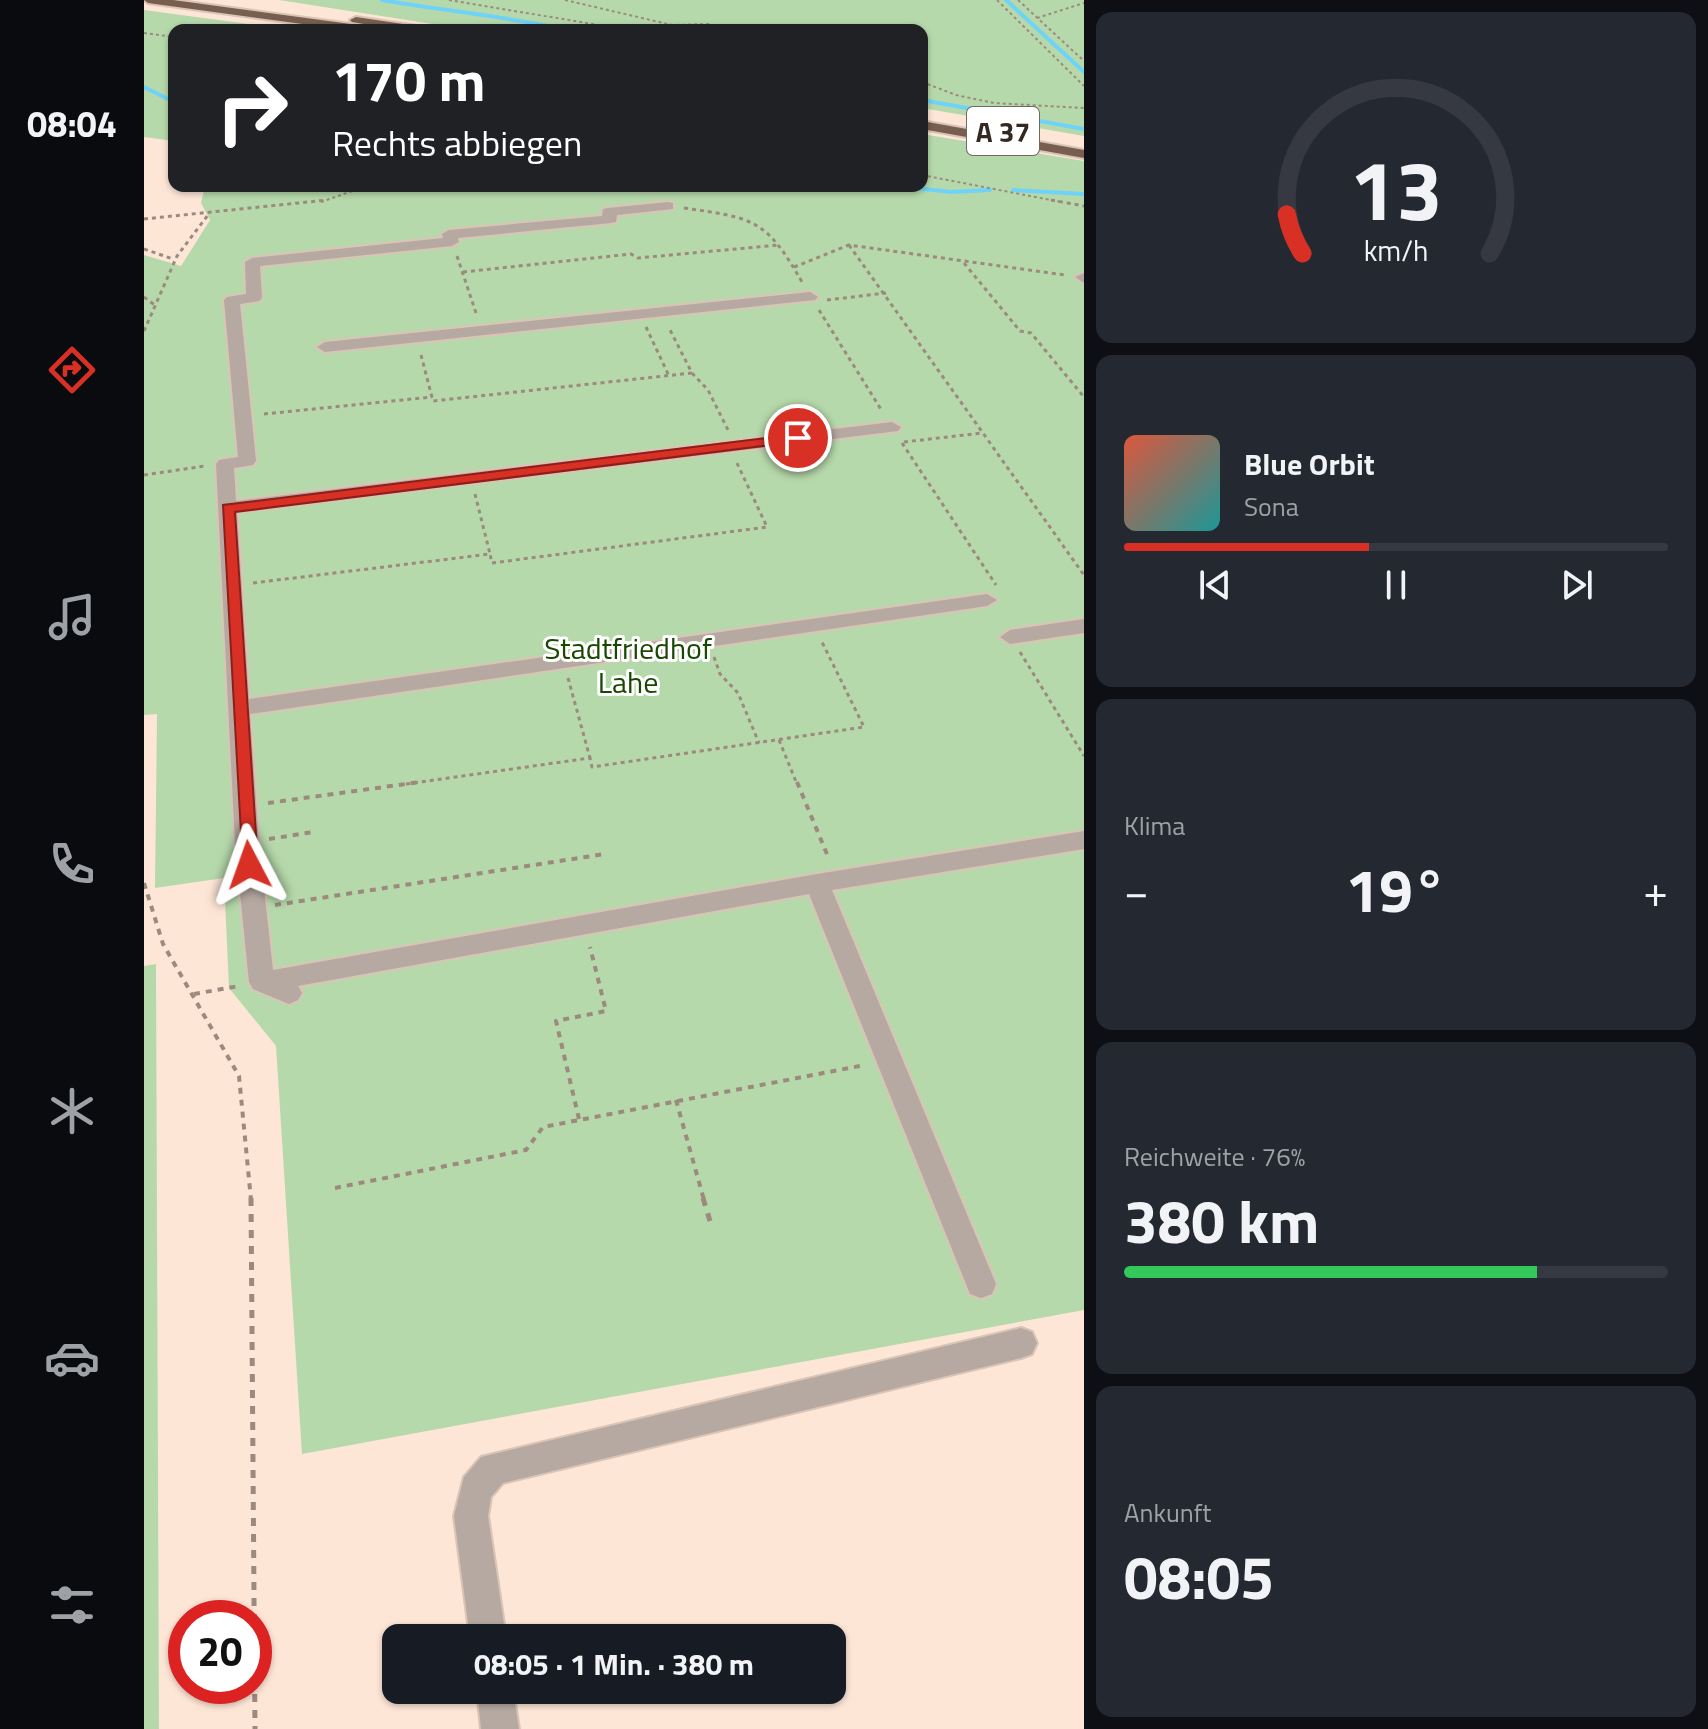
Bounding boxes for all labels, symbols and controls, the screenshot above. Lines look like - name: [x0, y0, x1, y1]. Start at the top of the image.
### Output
- text: 170 m: [332, 38, 485, 123]
- icon: right: [200, 56, 304, 160]
- text: 08:04: [27, 96, 117, 151]
- road number: A 37: [967, 107, 1039, 155]
- text: Rechts abbiegen: [332, 115, 582, 170]
- text: 13: [1349, 125, 1443, 251]
- text: km/h: [1364, 229, 1428, 272]
- icon: directions: [44, 342, 100, 398]
- pin: [764, 404, 832, 472]
- icon: arrive: [776, 416, 820, 460]
- text: Blue Orbit: [1244, 441, 1375, 487]
- text: Sona: [1244, 487, 1299, 526]
- icon: previous: [1193, 563, 1237, 607]
- icon: pause: [1374, 563, 1418, 607]
- icon: next: [1555, 563, 1599, 607]
- icon: music: [44, 589, 100, 645]
- park label: Stadtfriedhof Lahe: [544, 625, 712, 705]
- text: Klima: [1124, 806, 1185, 845]
- position arrow: [207, 823, 291, 907]
- icon: phone: [44, 836, 100, 892]
- text: 19°: [1346, 844, 1446, 935]
- text: −: [1124, 857, 1149, 924]
- text: +: [1643, 857, 1668, 924]
- icon: climate: [44, 1083, 100, 1139]
- text: Reichweite · 76%: [1124, 1137, 1305, 1176]
- text: 380 km: [1124, 1175, 1319, 1266]
- icon: car: [44, 1330, 100, 1386]
- text: Ankunft: [1124, 1493, 1211, 1532]
- text: 08:05: [1124, 1531, 1274, 1622]
- icon: filters: [44, 1577, 100, 1633]
- speed limit sign: 20: [168, 1600, 272, 1704]
- text: 08:05 · 1 Min. · 380 m: [474, 1641, 754, 1687]

